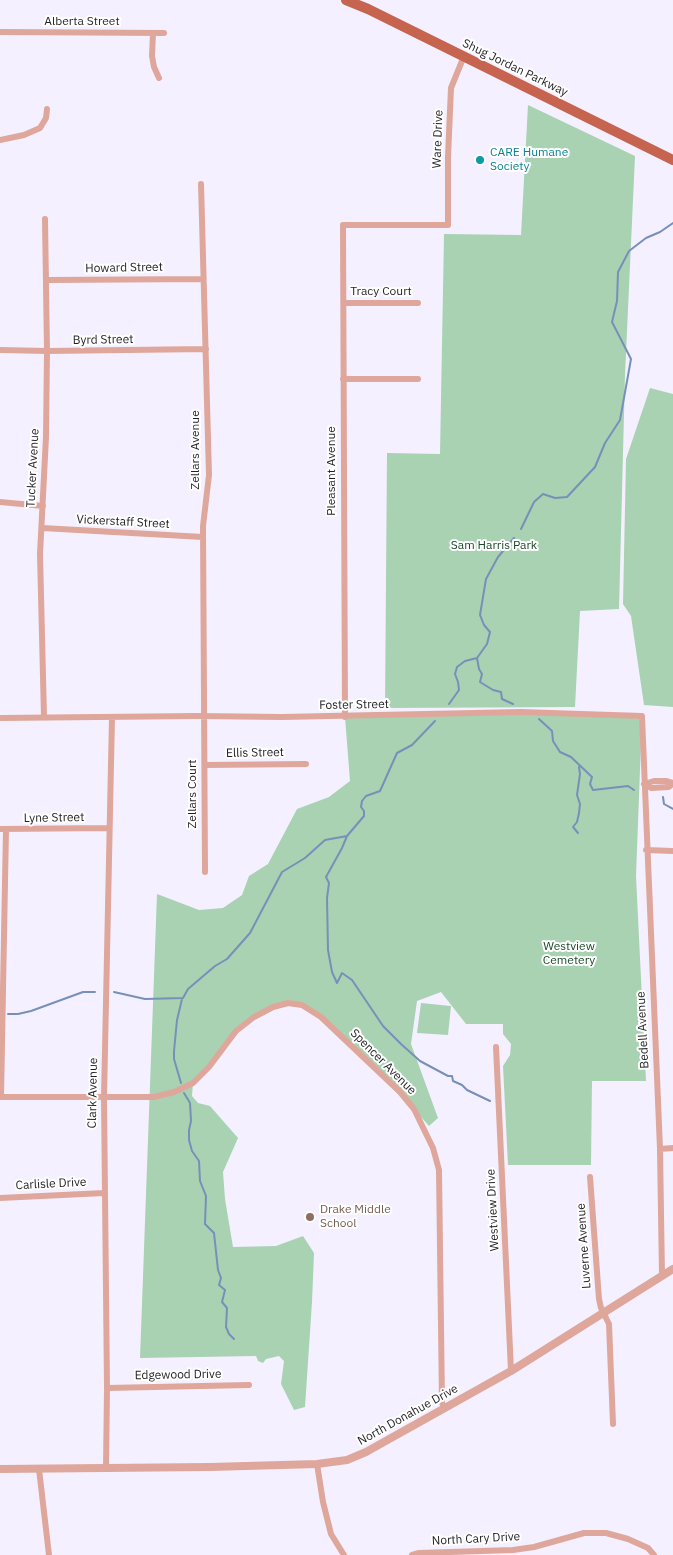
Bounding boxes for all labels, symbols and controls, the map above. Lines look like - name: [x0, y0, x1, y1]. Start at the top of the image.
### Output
- street label: Alberta Street: [44, 15, 120, 29]
- street label: Shug Jordan Parkway: [460, 36, 570, 100]
- street label: Ware Drive: [430, 109, 446, 169]
- place label: CARE Humane Society: [490, 146, 568, 174]
- marker: CARE Humane Society: [474, 154, 486, 166]
- street label: Howard Street: [85, 260, 163, 276]
- street label: Tracy Court: [350, 285, 412, 299]
- street label: Byrd Street: [73, 332, 133, 348]
- street label: Zellars Avenue: [189, 410, 203, 490]
- street label: Pleasant Avenue: [325, 426, 339, 516]
- street label: Tucker Avenue: [24, 428, 42, 508]
- street label: Vickerstaff Street: [76, 512, 170, 532]
- park label: Sam Harris Park: [451, 539, 537, 553]
- street label: Foster Street: [319, 697, 389, 713]
- street label: Ellis Street: [226, 745, 284, 761]
- street label: Zellars Court: [186, 759, 200, 829]
- street label: Lyne Street: [24, 810, 84, 826]
- park label: Westview Cemetery: [543, 940, 595, 968]
- street label: Bedell Avenue: [634, 991, 652, 1069]
- street label: Spencer Avenue: [347, 1026, 419, 1098]
- street label: Clark Avenue: [85, 1058, 101, 1128]
- street label: Westview Drive: [484, 1168, 502, 1252]
- street label: Carlisle Drive: [15, 1175, 87, 1193]
- place label: Drake Middle School: [320, 1203, 391, 1231]
- street label: Luverne Avenue: [574, 1203, 594, 1289]
- marker: Drake Middle School: [304, 1211, 316, 1223]
- street label: Edgewood Drive: [134, 1367, 222, 1383]
- street label: North Donahue Drive: [355, 1381, 461, 1449]
- street label: North Cary Drive: [431, 1529, 521, 1549]

